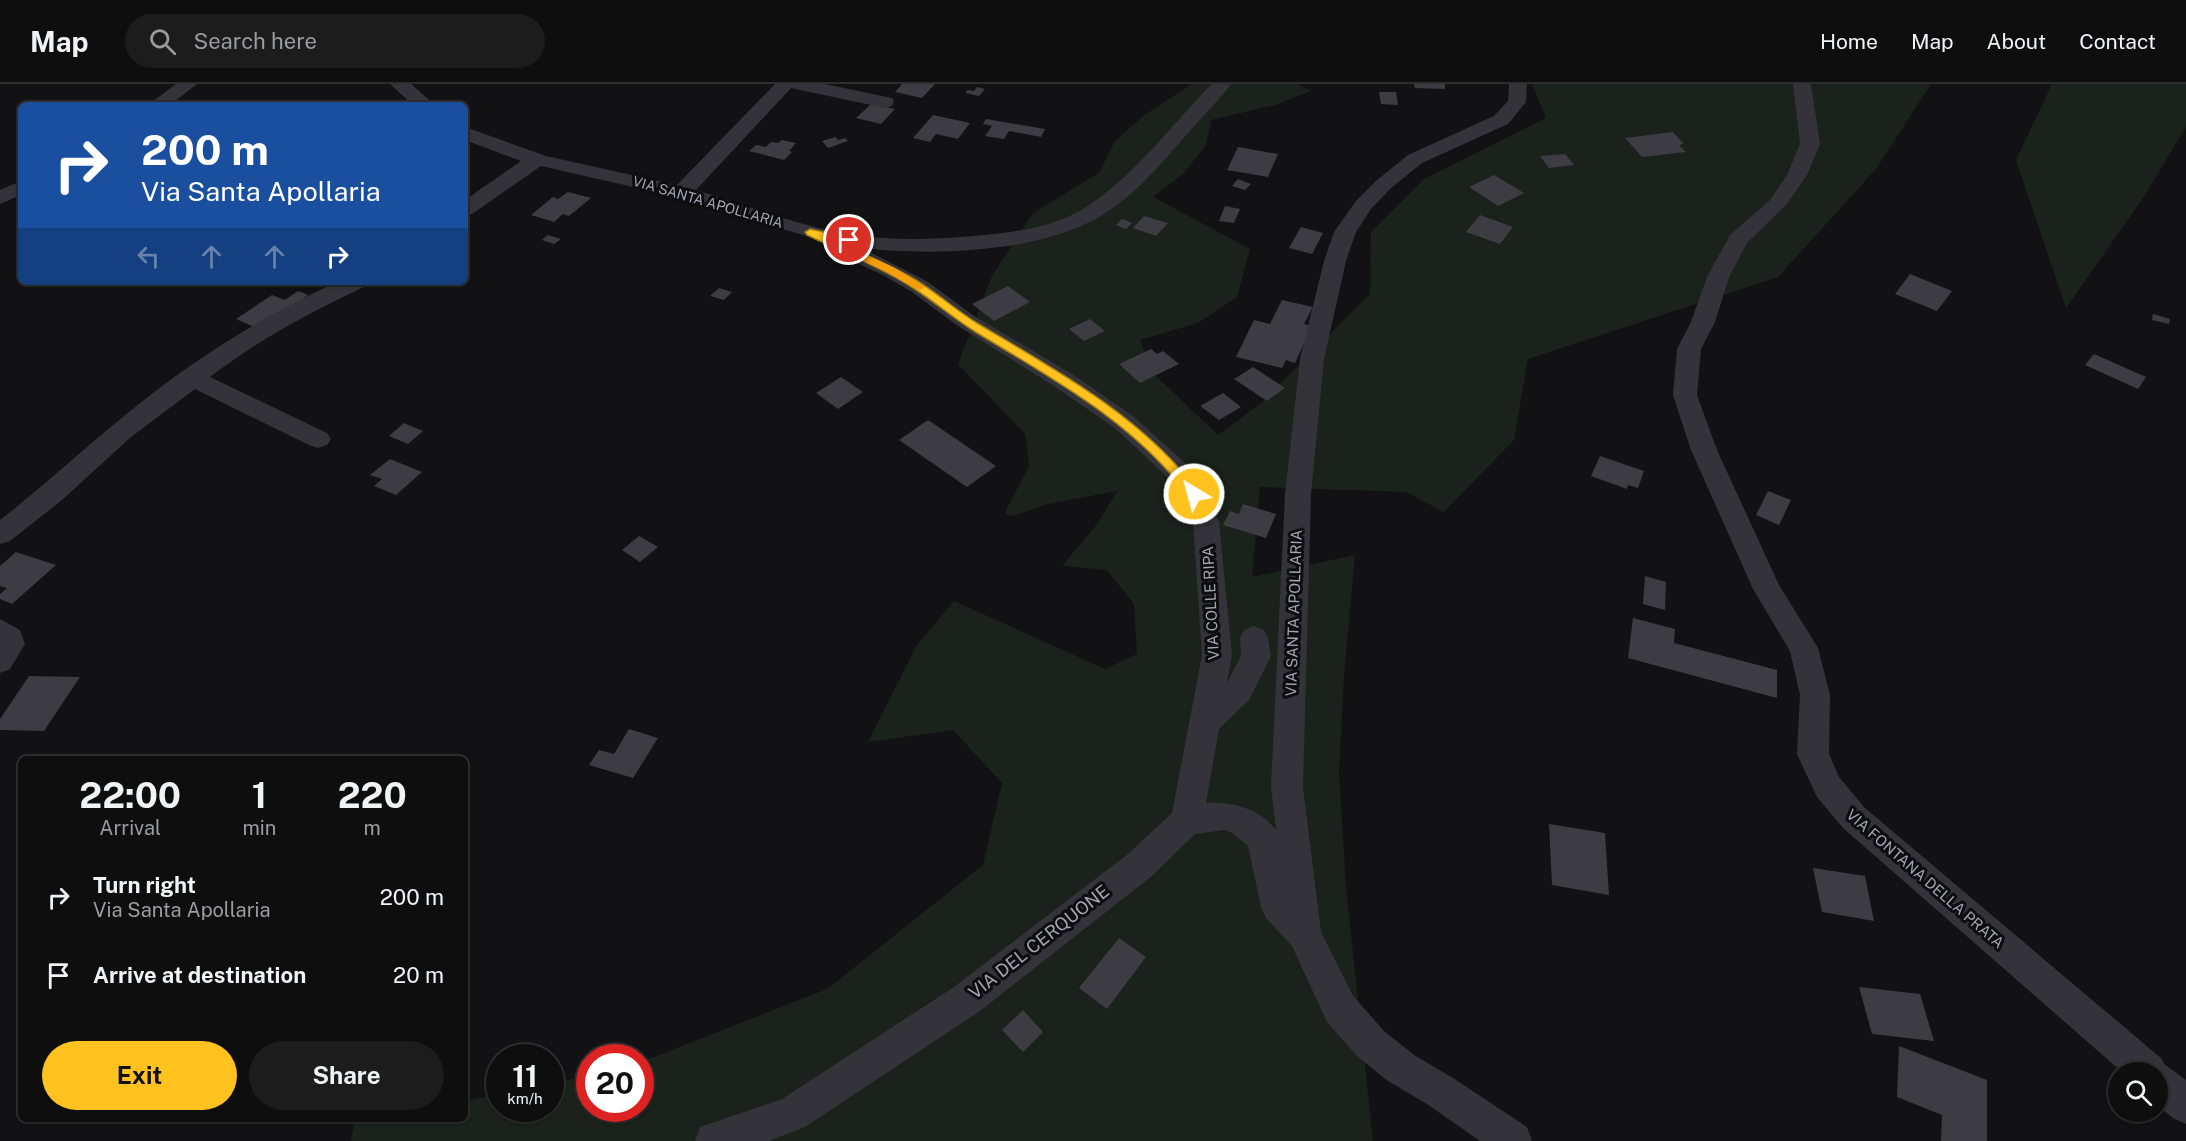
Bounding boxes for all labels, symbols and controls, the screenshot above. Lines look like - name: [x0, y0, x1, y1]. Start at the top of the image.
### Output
- search box: [125, 14, 545, 68]
- text: Map: [30, 25, 89, 58]
- icon: search: [146, 25, 179, 58]
- text: Search here: [194, 28, 317, 54]
- text: Home: [1820, 29, 1878, 54]
- text: Map: [1911, 29, 1954, 54]
- text: About: [1987, 29, 2046, 54]
- text: Contact: [2079, 29, 2156, 54]
- text: 200 m: [141, 125, 269, 174]
- icon: right: [42, 126, 120, 204]
- street label: VIA SANTA APOLLARIA: [631, 173, 785, 231]
- text: Via Santa Apollaria: [141, 175, 381, 207]
- pin: [823, 214, 874, 265]
- icon: arrive: [832, 223, 865, 256]
- icon: left: [132, 240, 165, 273]
- icon: ahead: [195, 240, 228, 273]
- icon: ahead: [258, 240, 291, 273]
- icon: right: [321, 240, 354, 273]
- position arrow: [1162, 462, 1226, 526]
- street label: VIA SANTA APOLLARIA: [1282, 529, 1305, 697]
- street label: VIA COLLE RIPA: [1199, 545, 1222, 660]
- text: 22:00: [79, 774, 181, 816]
- text: 1: [252, 774, 267, 816]
- text: 220: [338, 774, 407, 816]
- street label: VIA FONTANA DELLA PRATA: [1843, 806, 2008, 952]
- text: Arrival: [99, 816, 161, 840]
- text: min: [242, 816, 276, 840]
- text: m: [364, 816, 381, 840]
- text: Turn right: [93, 872, 196, 898]
- street label: VIA DEL CERQUONE: [964, 880, 1113, 1003]
- icon: right: [42, 881, 75, 914]
- text: 200 m: [380, 884, 444, 910]
- text: Via Santa Apollaria: [93, 898, 270, 922]
- icon: arrive: [42, 959, 75, 992]
- text: Arrive at destination: [93, 962, 306, 988]
- text: 20 m: [393, 962, 444, 988]
- button: Exit: [42, 1041, 237, 1110]
- button: Share: [249, 1041, 444, 1110]
- speed limit sign: 20: [576, 1044, 654, 1122]
- text: 11: [512, 1058, 538, 1094]
- map controls: [2108, 1062, 2168, 1122]
- button: search: [2108, 1062, 2168, 1122]
- text: km/h: [507, 1090, 543, 1107]

